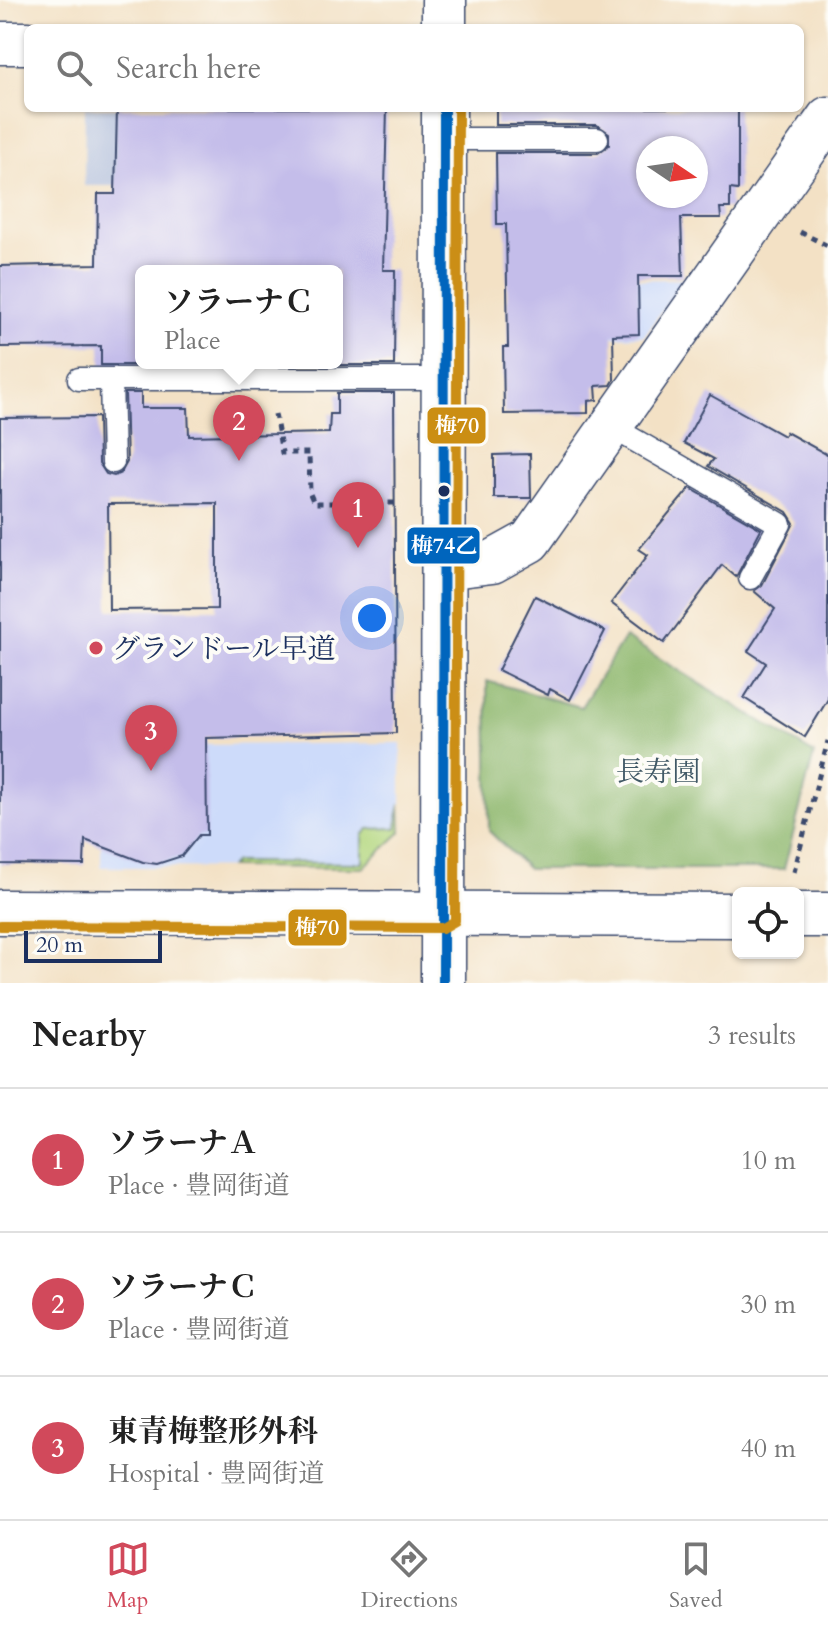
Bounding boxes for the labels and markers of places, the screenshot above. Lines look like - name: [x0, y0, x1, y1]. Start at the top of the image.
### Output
- pin: 2: [213, 395, 265, 461]
- pin: 1: [332, 482, 384, 548]
- unlabelled marker: [436, 483, 452, 499]
- place label: グランドール早道: [112, 630, 335, 668]
- marker: グランドール早道: [87, 639, 105, 657]
- pin: 3: [125, 705, 177, 771]

